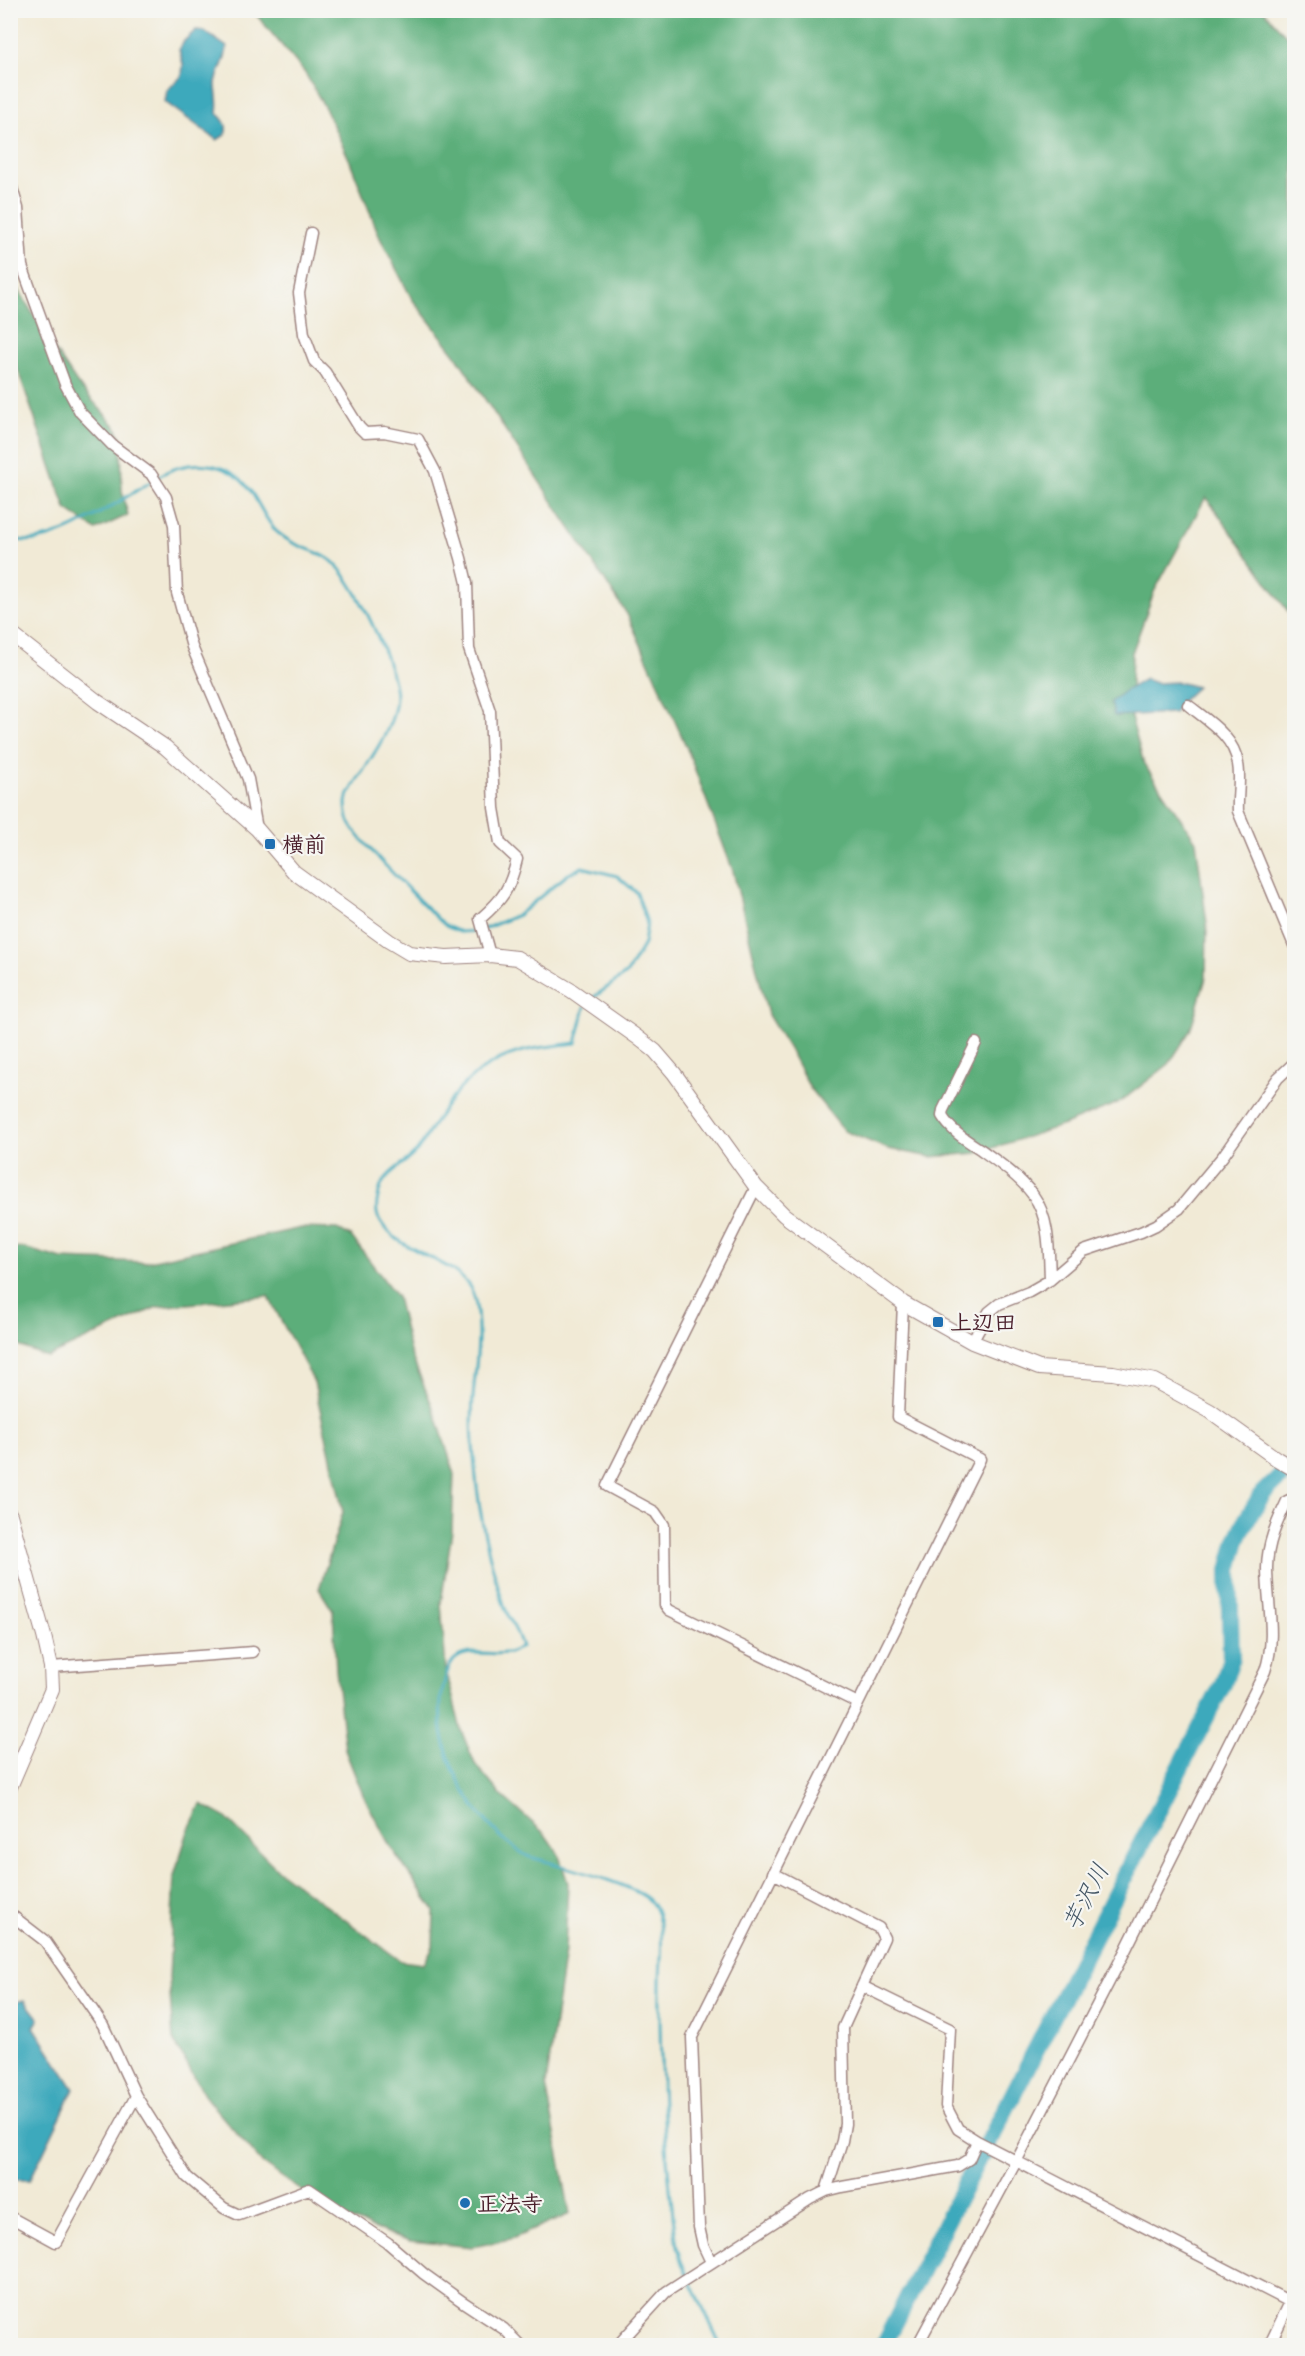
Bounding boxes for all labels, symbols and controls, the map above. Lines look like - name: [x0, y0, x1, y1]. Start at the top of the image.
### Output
- place label: 横前: [282, 825, 326, 864]
- marker: 横前: [263, 837, 277, 851]
- place label: 上辺田: [950, 1303, 1016, 1342]
- marker: 上辺田: [931, 1315, 945, 1329]
- water label: 芋沢川: [1051, 1855, 1121, 1939]
- place label: 正法寺: [477, 2184, 543, 2223]
- marker: 正法寺: [458, 2196, 472, 2210]

